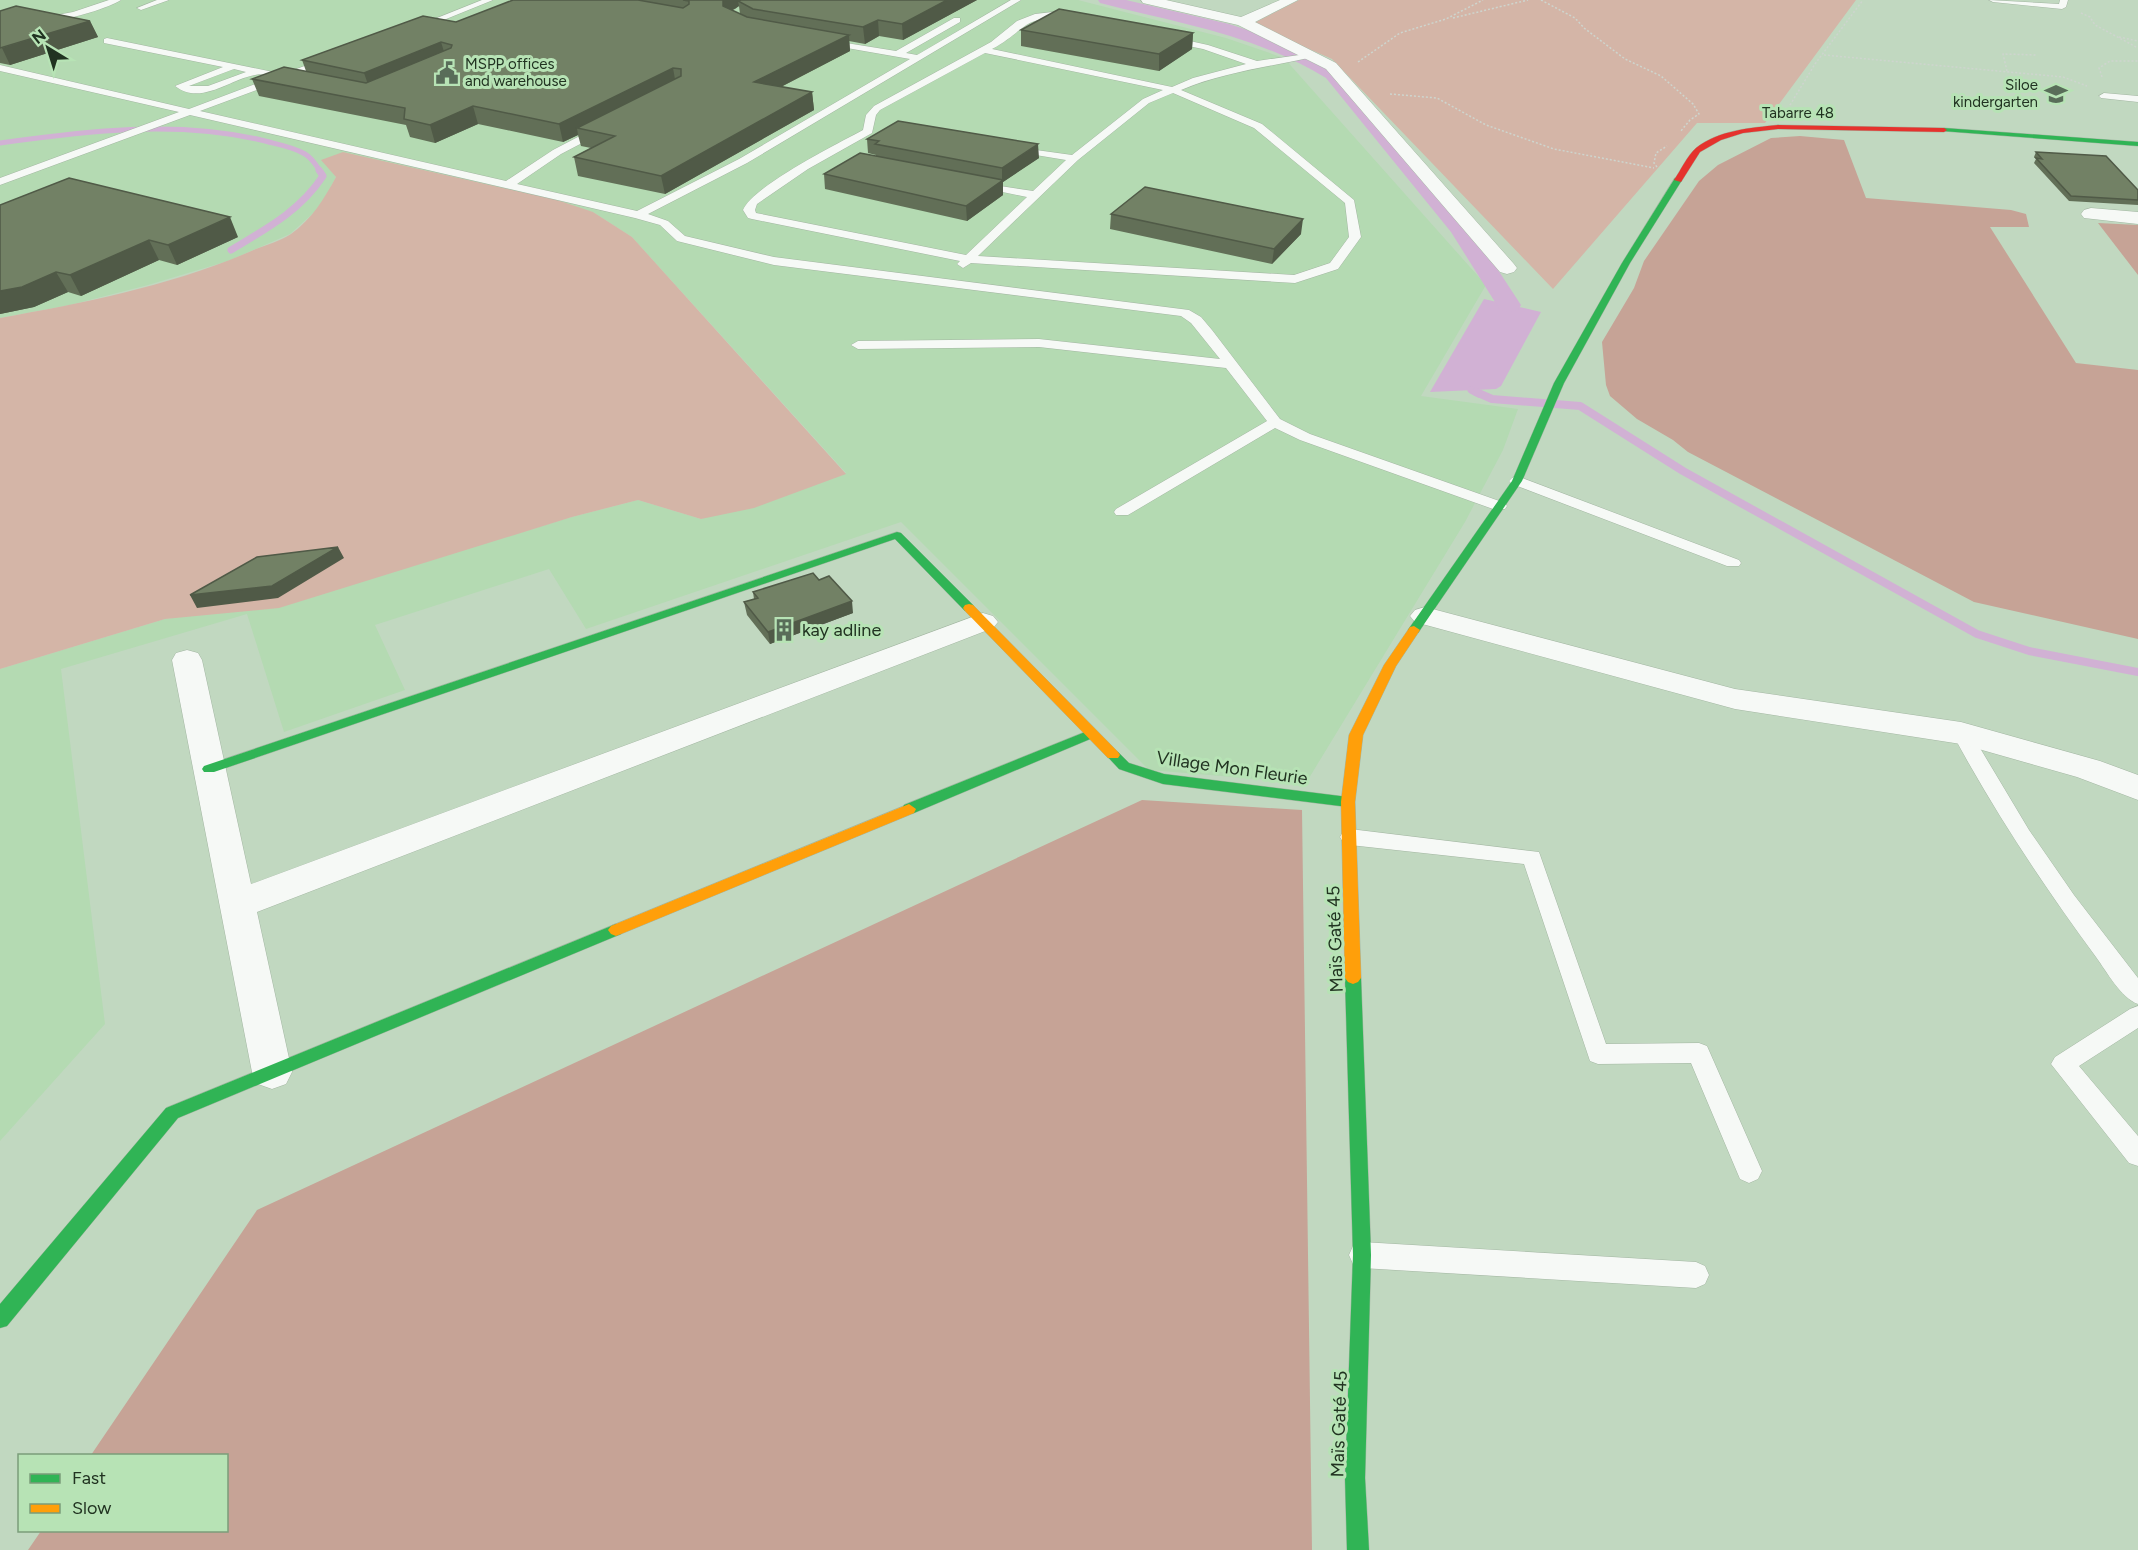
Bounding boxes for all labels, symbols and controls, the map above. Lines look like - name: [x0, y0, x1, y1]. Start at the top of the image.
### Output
- north arrow: [18, 18, 78, 78]
- text: N: [28, 25, 50, 48]
- place label: MSPP offices and warehouse: [465, 55, 567, 90]
- public building icon: MSPP offices and warehouse: [434, 60, 460, 86]
- place label: Siloe kindergarten: [1953, 76, 2038, 111]
- school or university icon: Siloe kindergarten: [2043, 81, 2069, 107]
- street label: Tabarre 48: [1762, 104, 1834, 122]
- building icon: kay adline: [771, 617, 797, 643]
- place label: kay adline: [802, 619, 881, 641]
- street label: Village Mon Fleurie: [1155, 746, 1309, 790]
- street label: Maïs Gaté 45: [1322, 885, 1348, 993]
- street label: Maïs Gaté 45: [1326, 1370, 1352, 1478]
- legend: [18, 1454, 228, 1532]
- text: Fast: [72, 1467, 106, 1489]
- text: Slow: [72, 1497, 111, 1519]

